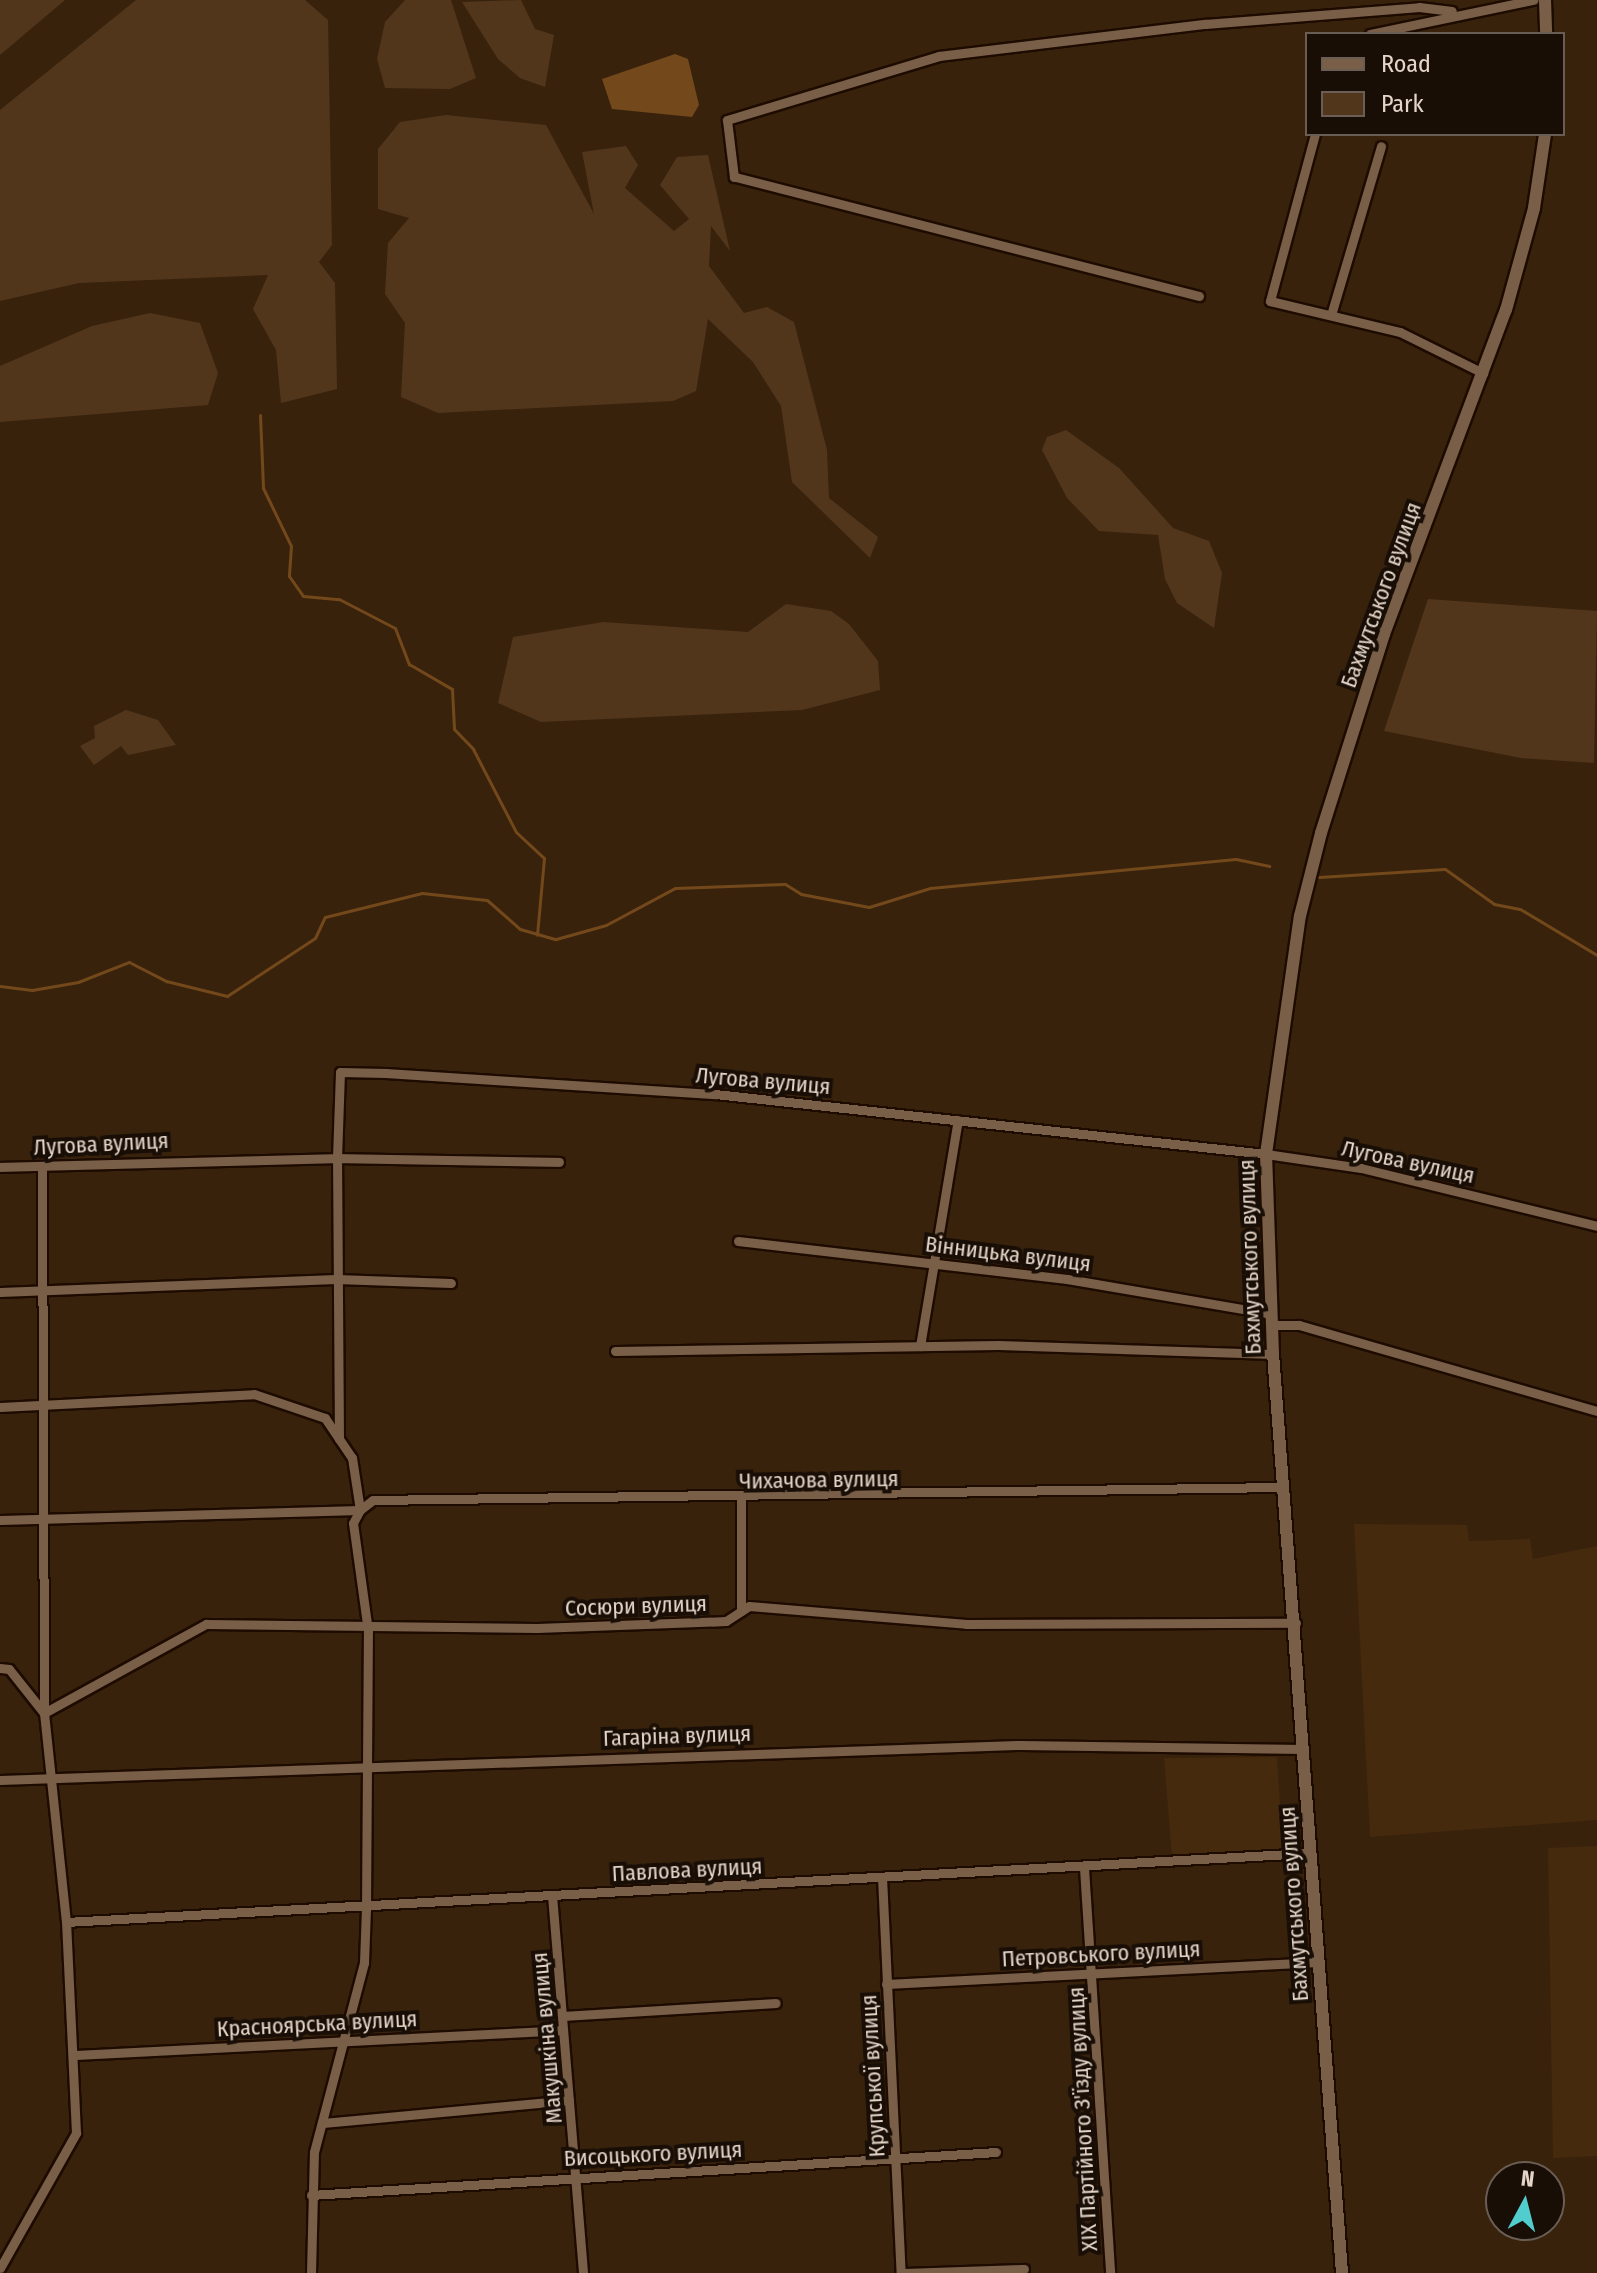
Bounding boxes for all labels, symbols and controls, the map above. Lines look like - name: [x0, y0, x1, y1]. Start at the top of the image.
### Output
- legend: [1305, 32, 1565, 136]
- text: Road: [1381, 50, 1431, 78]
- text: Park: [1381, 90, 1424, 118]
- street label: Бахмутського вулиця: [1335, 499, 1427, 691]
- street label: Лугова вулиця: [695, 1062, 831, 1100]
- street label: Лугова вулиця: [33, 1127, 169, 1161]
- street label: Лугова вулиця: [1339, 1135, 1477, 1189]
- street label: Бахмутського вулиця: [1233, 1159, 1267, 1355]
- street label: Вінницька вулиця: [924, 1231, 1092, 1277]
- street label: Чихачова вулиця: [739, 1465, 899, 1495]
- street label: Сосюри вулиця: [565, 1590, 707, 1622]
- street label: Гагаріна вулиця: [603, 1720, 751, 1752]
- street label: Бахмутського вулиця: [1274, 1806, 1314, 2002]
- street label: Павлова вулиця: [611, 1853, 763, 1887]
- street label: Петровського вулиця: [1001, 1936, 1201, 1972]
- street label: Макушкіна вулиця: [526, 1951, 568, 2125]
- street label: XIX Партійного З'їзду вулиця: [1063, 1986, 1103, 2252]
- street label: Крупської вулиця: [856, 1994, 890, 2158]
- street label: Красноярська вулиця: [216, 2006, 418, 2042]
- street label: Висоцького вулиця: [563, 2136, 743, 2172]
- north arrow: [1485, 2161, 1565, 2241]
- text: N: [1520, 2164, 1536, 2193]

